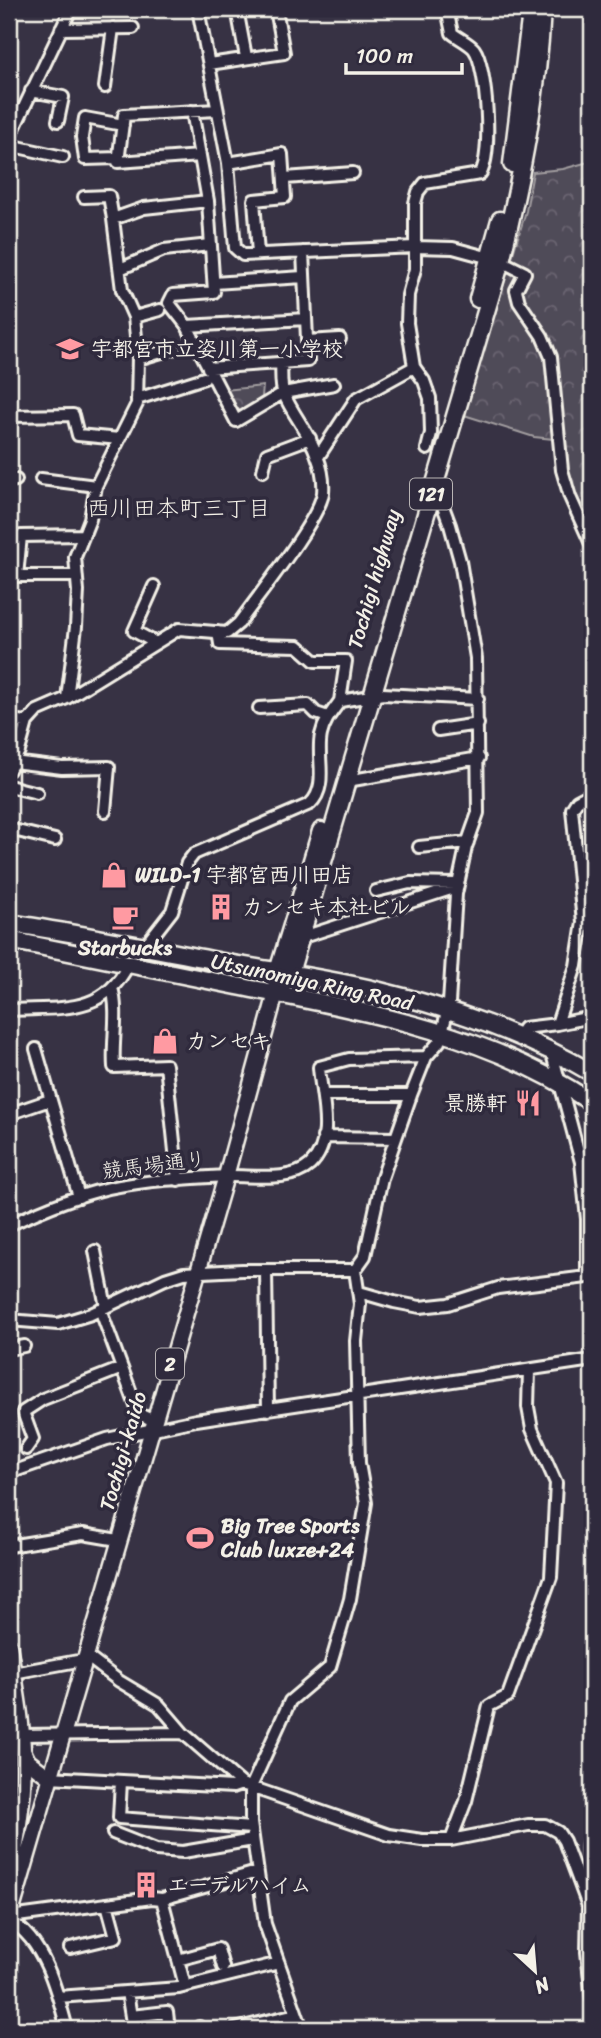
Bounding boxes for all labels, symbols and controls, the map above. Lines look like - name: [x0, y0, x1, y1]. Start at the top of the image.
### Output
- scale bar: [346, 32, 461, 76]
- text: 100 m: [356, 37, 413, 75]
- place label: 宇都宮市立姿川第一小学校: [91, 330, 343, 368]
- school or university icon: 宇都宮市立姿川第一小学校: [55, 334, 85, 364]
- road number: 121: [410, 478, 452, 509]
- district label: 西川田本町三丁目: [87, 488, 271, 529]
- street label: Tochigi highway: [336, 504, 412, 653]
- place label: WILD-1 宇都宮西川田店: [135, 856, 353, 894]
- shop icon: WILD-1 宇都宮西川田店: [99, 860, 129, 890]
- place label: カンセキ本社ビル: [242, 888, 411, 926]
- building icon: カンセキ本社ビル: [206, 892, 236, 922]
- cafe icon: Starbucks: [110, 902, 140, 932]
- place label: Starbucks: [77, 929, 172, 967]
- street label: Utsunomiya Ring Road: [207, 942, 418, 1022]
- place label: カンセキ: [186, 1022, 271, 1060]
- shop icon: カンセキ: [150, 1026, 180, 1056]
- place label: 景勝軒: [444, 1084, 507, 1122]
- restaurant icon: 景勝軒: [513, 1088, 543, 1118]
- street label: 競馬場通り: [100, 1140, 208, 1190]
- road number: 2: [156, 1348, 184, 1380]
- street label: Tochigi-kaido: [88, 1387, 158, 1515]
- place label: Big Tree Sports Club luxze+24: [220, 1507, 360, 1569]
- sports icon: Big Tree Sports Club luxze+24: [185, 1523, 215, 1553]
- place label: エーデルハイム: [167, 1866, 311, 1904]
- building icon: エーデルハイム: [131, 1870, 161, 1900]
- north arrow: [500, 1937, 570, 2007]
- text: N: [528, 1968, 556, 2004]

